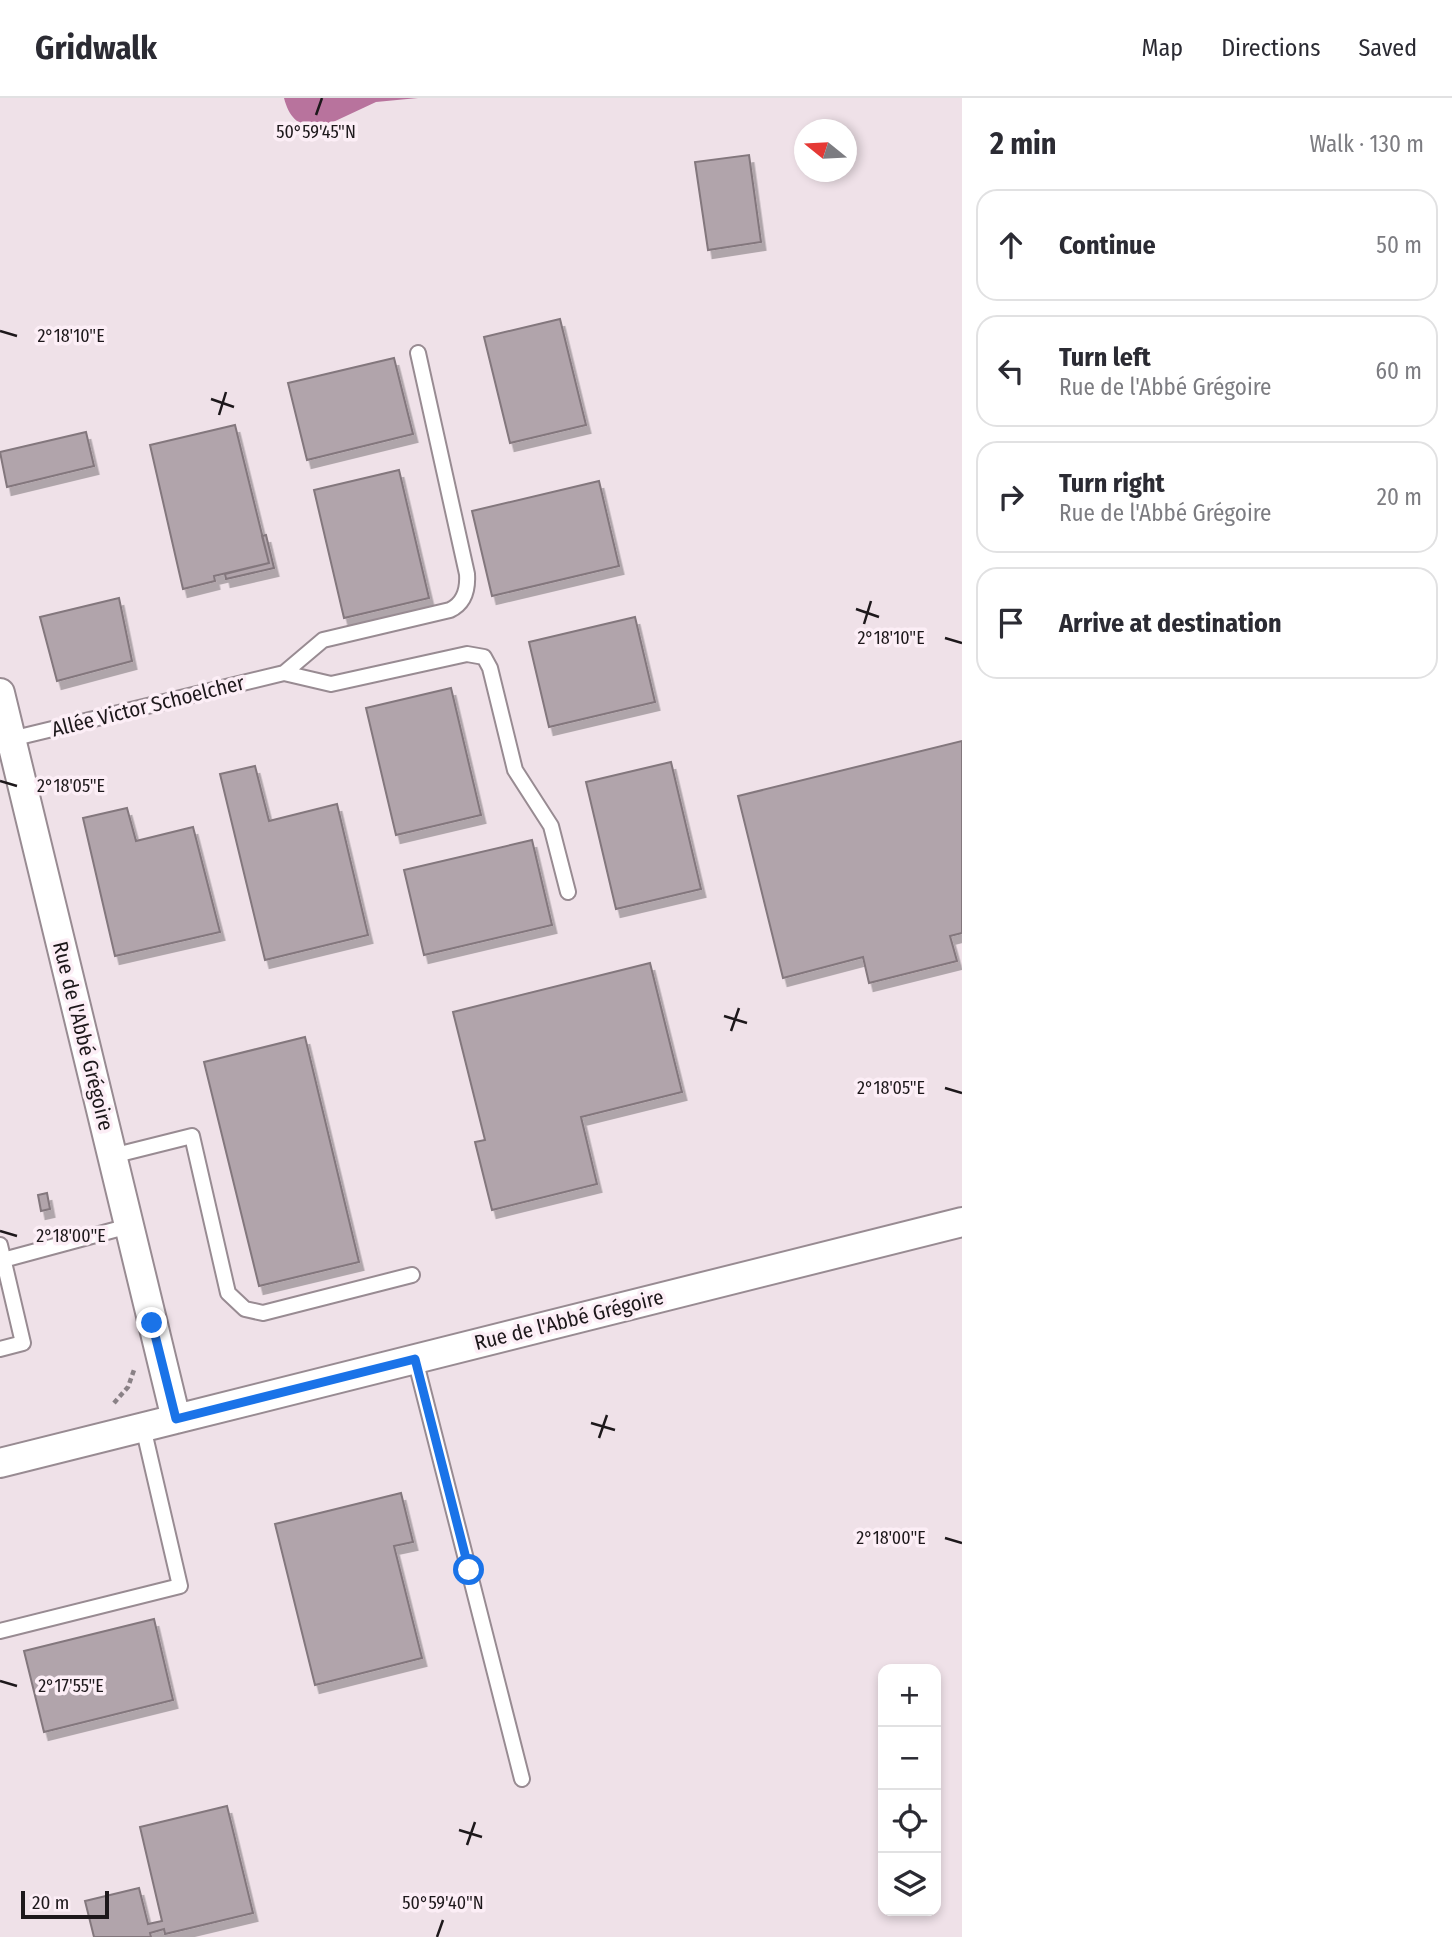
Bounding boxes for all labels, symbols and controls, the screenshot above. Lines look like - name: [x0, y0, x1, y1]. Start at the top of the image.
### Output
- text: Gridwalk: [35, 28, 157, 68]
- text: Map: [1142, 34, 1183, 62]
- text: Directions: [1221, 34, 1320, 62]
- text: Saved: [1358, 34, 1417, 62]
- north arrow: [794, 119, 857, 182]
- text: 50°59'45"N: [276, 121, 356, 143]
- text: 2 min: [990, 126, 1057, 162]
- text: Walk · 130 m: [1310, 130, 1424, 158]
- icon: ahead: [992, 226, 1030, 264]
- text: Continue: [1059, 230, 1156, 261]
- text: 50 m: [1376, 231, 1422, 259]
- text: 2°18'10"E: [37, 325, 105, 347]
- text: Turn left: [1059, 342, 1151, 373]
- icon: left: [992, 352, 1030, 390]
- text: 60 m: [1376, 357, 1422, 385]
- text: Rue de l'Abbé Grégoire: [1059, 373, 1271, 401]
- text: Turn right: [1059, 468, 1165, 499]
- icon: right: [992, 478, 1030, 516]
- text: 20 m: [1377, 483, 1422, 511]
- text: Rue de l'Abbé Grégoire: [1059, 499, 1271, 527]
- icon: arrive: [992, 604, 1030, 642]
- text: Arrive at destination: [1059, 608, 1282, 639]
- text: 2°18'10"E: [857, 627, 925, 649]
- street label: Allée Victor Schoelcher: [49, 669, 248, 743]
- text: 2°18'05"E: [37, 775, 105, 797]
- street label: Rue de l'Abbé Grégoire: [47, 939, 119, 1133]
- text: 2°18'05"E: [857, 1077, 925, 1099]
- text: 2°18'00"E: [36, 1225, 106, 1247]
- street label: Rue de l'Abbé Grégoire: [472, 1284, 666, 1356]
- route end: [136, 1307, 167, 1338]
- text: 2°18'00"E: [856, 1527, 926, 1549]
- route start: [453, 1554, 484, 1585]
- map controls: [878, 1664, 941, 1916]
- button: +: [878, 1664, 941, 1727]
- text: 2°17'55"E: [38, 1675, 104, 1697]
- button: −: [878, 1727, 941, 1790]
- button: locate: [878, 1790, 941, 1853]
- button: layers: [878, 1853, 941, 1916]
- scale bar: [21, 1888, 108, 1920]
- text: 20 m: [32, 1891, 69, 1914]
- text: 50°59'40"N: [402, 1892, 484, 1914]

